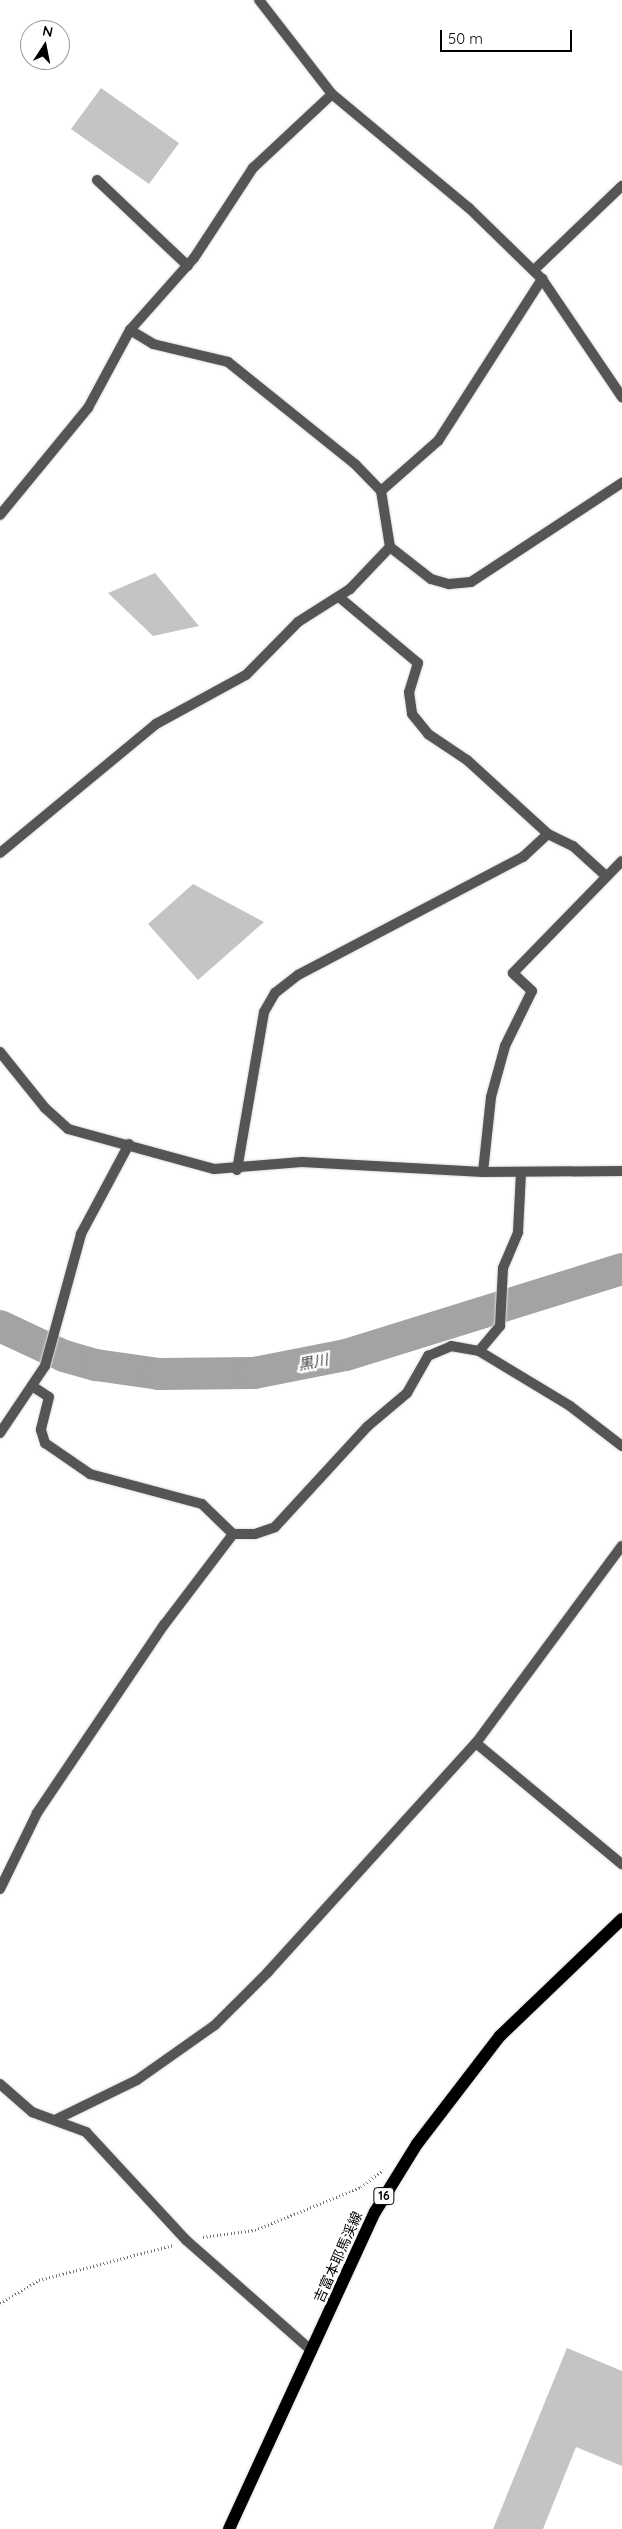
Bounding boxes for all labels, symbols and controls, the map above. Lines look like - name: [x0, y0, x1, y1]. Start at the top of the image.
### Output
- north arrow: [20, 20, 70, 70]
- scale bar: [442, 20, 574, 52]
- text: N: [41, 21, 54, 41]
- text: 50 m: [448, 29, 483, 48]
- water label: 黒川: [297, 1350, 329, 1374]
- road number: 16: [373, 2186, 395, 2206]
- street label: 吉富本耶馬渓線: [310, 2209, 366, 2305]

